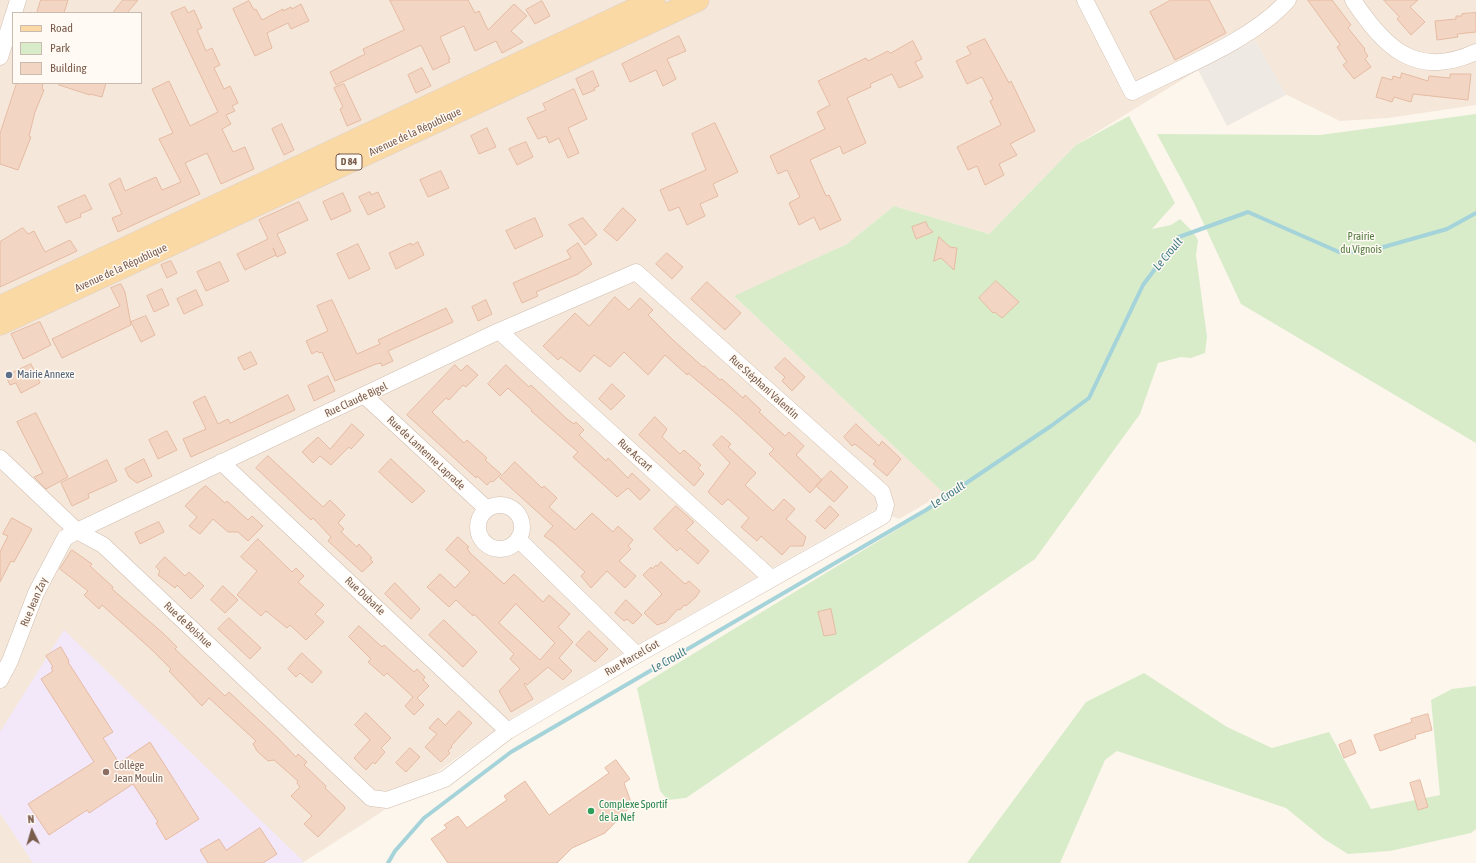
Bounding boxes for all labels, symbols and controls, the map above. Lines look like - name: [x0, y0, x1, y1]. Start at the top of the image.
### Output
- legend: [12, 12, 142, 84]
- text: Road: [50, 21, 73, 35]
- text: Park: [50, 41, 70, 55]
- text: Building: [50, 61, 87, 75]
- street label: Avenue de la République: [367, 105, 463, 159]
- road number: D 84: [336, 154, 362, 170]
- park label: Prairie du Vignois: [1340, 230, 1382, 256]
- water label: Le Croult: [1150, 235, 1186, 273]
- street label: Avenue de la République: [73, 241, 169, 295]
- street label: Rue Stéphani Valentin: [726, 352, 802, 422]
- place label: Mairie Annexe: [17, 368, 75, 382]
- marker: Mairie Annexe: [4, 370, 14, 380]
- street label: Rue Claude Bigel: [323, 380, 389, 420]
- street label: Rue de Lantenne Laprade: [384, 413, 468, 493]
- street label: Rue Accart: [615, 436, 655, 474]
- water label: Le Croult: [928, 478, 968, 512]
- street label: Rue Dubarle: [342, 574, 388, 618]
- street label: Rue Jean Zay: [18, 575, 50, 629]
- street label: Rue de Boishue: [161, 599, 215, 651]
- street label: Rue Marcel Got: [602, 637, 662, 679]
- water label: Le Croult: [649, 644, 689, 676]
- place label: Collège Jean Moulin: [114, 759, 163, 785]
- marker: Collège Jean Moulin: [101, 767, 111, 777]
- place label: Complexe Sportif de la Nef: [599, 798, 668, 824]
- marker: Complexe Sportif de la Nef: [586, 806, 596, 816]
- north arrow: [12, 811, 52, 851]
- text: N: [27, 813, 35, 825]

